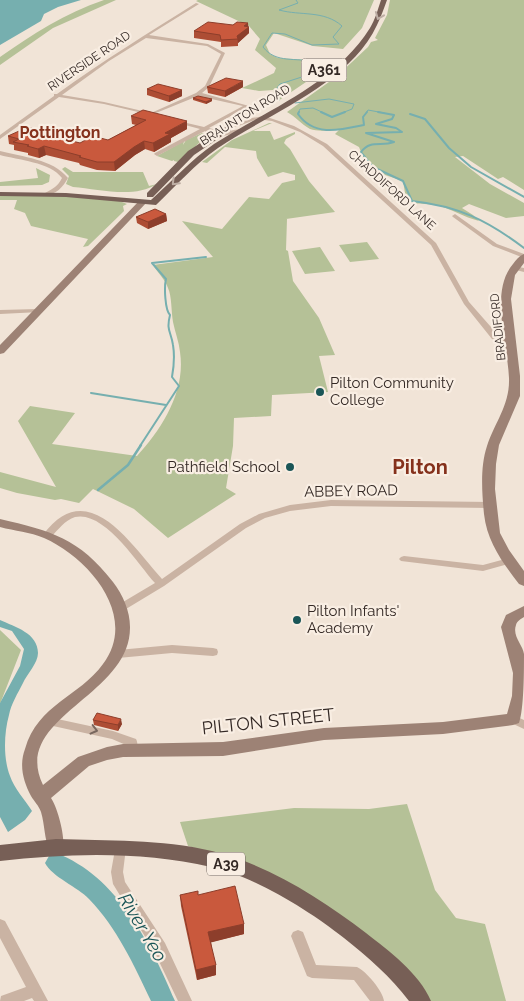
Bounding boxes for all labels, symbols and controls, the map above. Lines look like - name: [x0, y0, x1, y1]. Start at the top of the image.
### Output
- one-way arrow: [375, 11, 385, 19]
- street label: RIVERSIDE ROAD: [45, 28, 133, 94]
- road number: A361: [302, 58, 346, 82]
- street label: BRAUNTON ROAD: [197, 81, 293, 148]
- district label: Pottington: [20, 123, 100, 142]
- street label: CHADDIFORD LANE: [346, 147, 438, 233]
- one-way arrow: [172, 176, 181, 185]
- street label: BRADIFORD: [487, 292, 509, 361]
- place label: Pilton Community College: [330, 374, 454, 409]
- marker: Pilton Community College: [314, 386, 326, 398]
- district label: Pilton: [392, 455, 448, 479]
- place label: Pathfield School: [167, 458, 281, 476]
- marker: Pathfield School: [284, 461, 296, 473]
- street label: ABBEY ROAD: [304, 481, 398, 501]
- place label: Pilton Infants' Academy: [307, 602, 399, 637]
- marker: Pilton Infants' Academy: [291, 614, 303, 626]
- street label: PILTON STREET: [201, 704, 335, 738]
- one-way arrow: [89, 724, 98, 735]
- road number: A39: [207, 852, 245, 876]
- water label: River Yeo: [114, 889, 172, 965]

